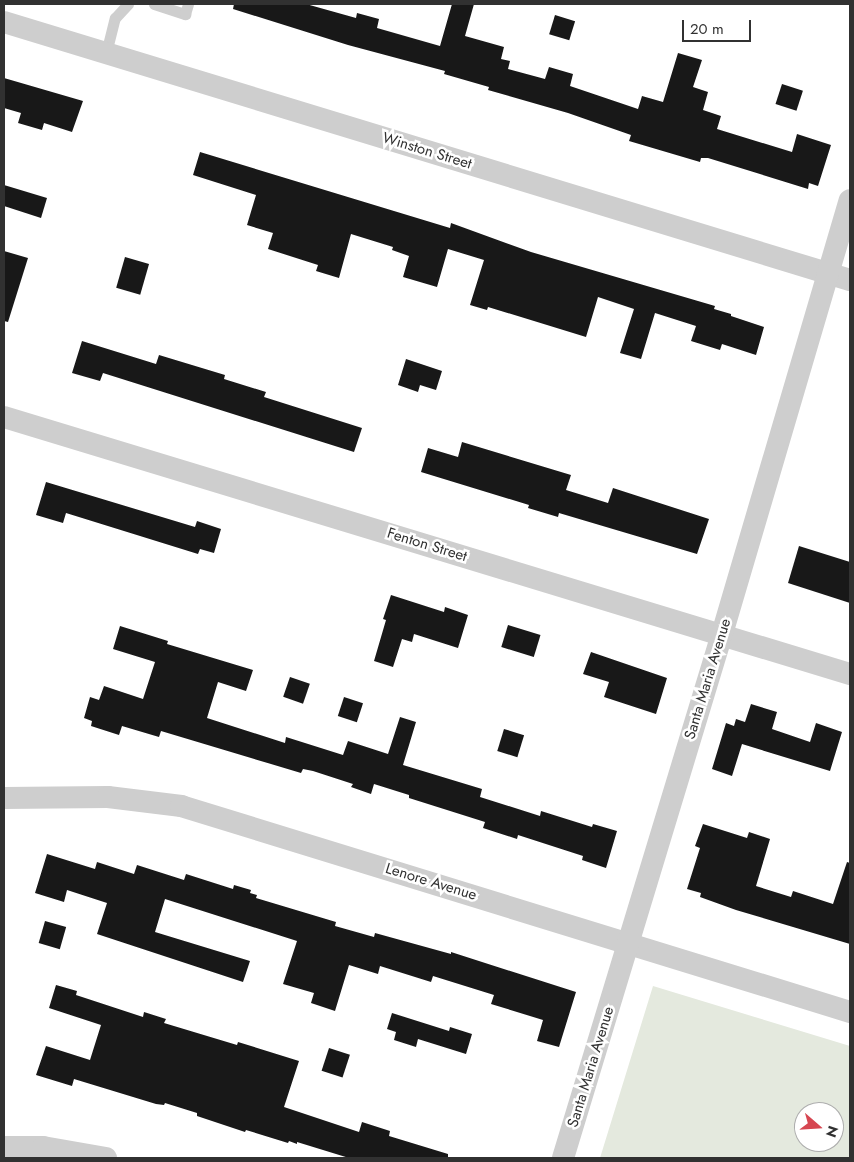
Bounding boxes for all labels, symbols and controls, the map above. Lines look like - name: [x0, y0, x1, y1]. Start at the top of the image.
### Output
- scale bar: [684, 10, 753, 42]
- text: 20 m: [690, 18, 724, 40]
- street label: Winston Street: [380, 129, 474, 173]
- street label: Fenton Street: [385, 524, 469, 566]
- street label: Santa Maria Avenue: [681, 616, 735, 742]
- street label: Lenore Avenue: [383, 860, 479, 904]
- street label: Santa Maria Avenue: [564, 1004, 618, 1130]
- north arrow: [794, 1102, 844, 1152]
- text: N: [821, 1123, 844, 1140]

